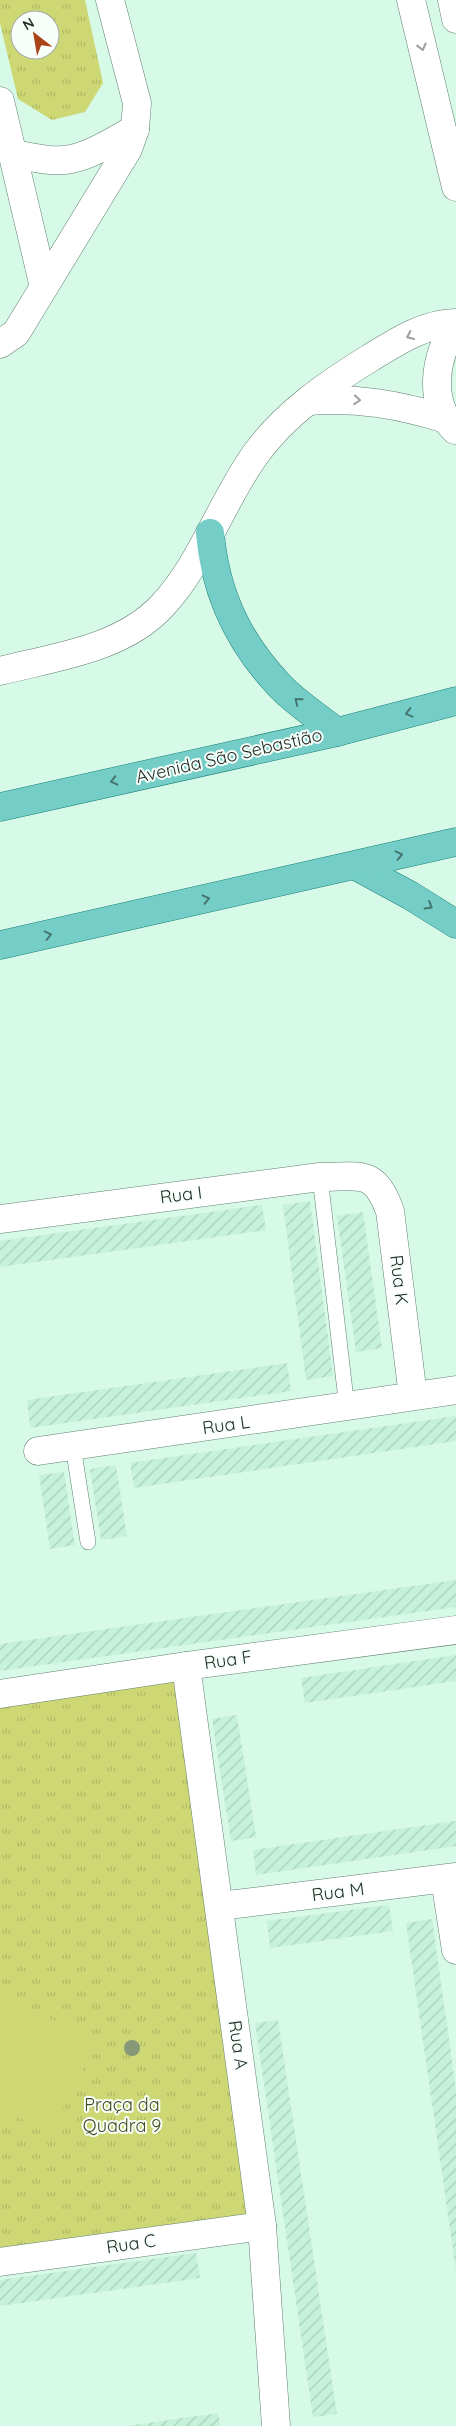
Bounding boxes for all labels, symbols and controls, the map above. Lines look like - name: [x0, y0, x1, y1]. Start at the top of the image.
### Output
- north arrow: [10, 10, 60, 60]
- text: N: [19, 13, 37, 34]
- one-way arrow: [416, 43, 427, 52]
- one-way arrow: [406, 330, 415, 340]
- one-way arrow: [353, 394, 361, 405]
- one-way arrow: [295, 698, 304, 707]
- one-way arrow: [404, 707, 413, 718]
- street label: Avenida São Sebastião: [133, 723, 324, 788]
- one-way arrow: [110, 775, 119, 786]
- one-way arrow: [394, 850, 403, 861]
- one-way arrow: [202, 894, 211, 905]
- one-way arrow: [423, 900, 432, 910]
- one-way arrow: [43, 930, 52, 941]
- street label: Rua I: [158, 1181, 203, 1209]
- street label: Rua K: [385, 1254, 414, 1306]
- street label: Rua L: [201, 1410, 251, 1439]
- street label: Rua F: [202, 1645, 253, 1674]
- street label: Rua M: [310, 1877, 366, 1906]
- street label: Rua A: [224, 2019, 253, 2071]
- park label: Praça da Quadra 9: [83, 2093, 161, 2137]
- street label: Rua C: [105, 2229, 157, 2258]

